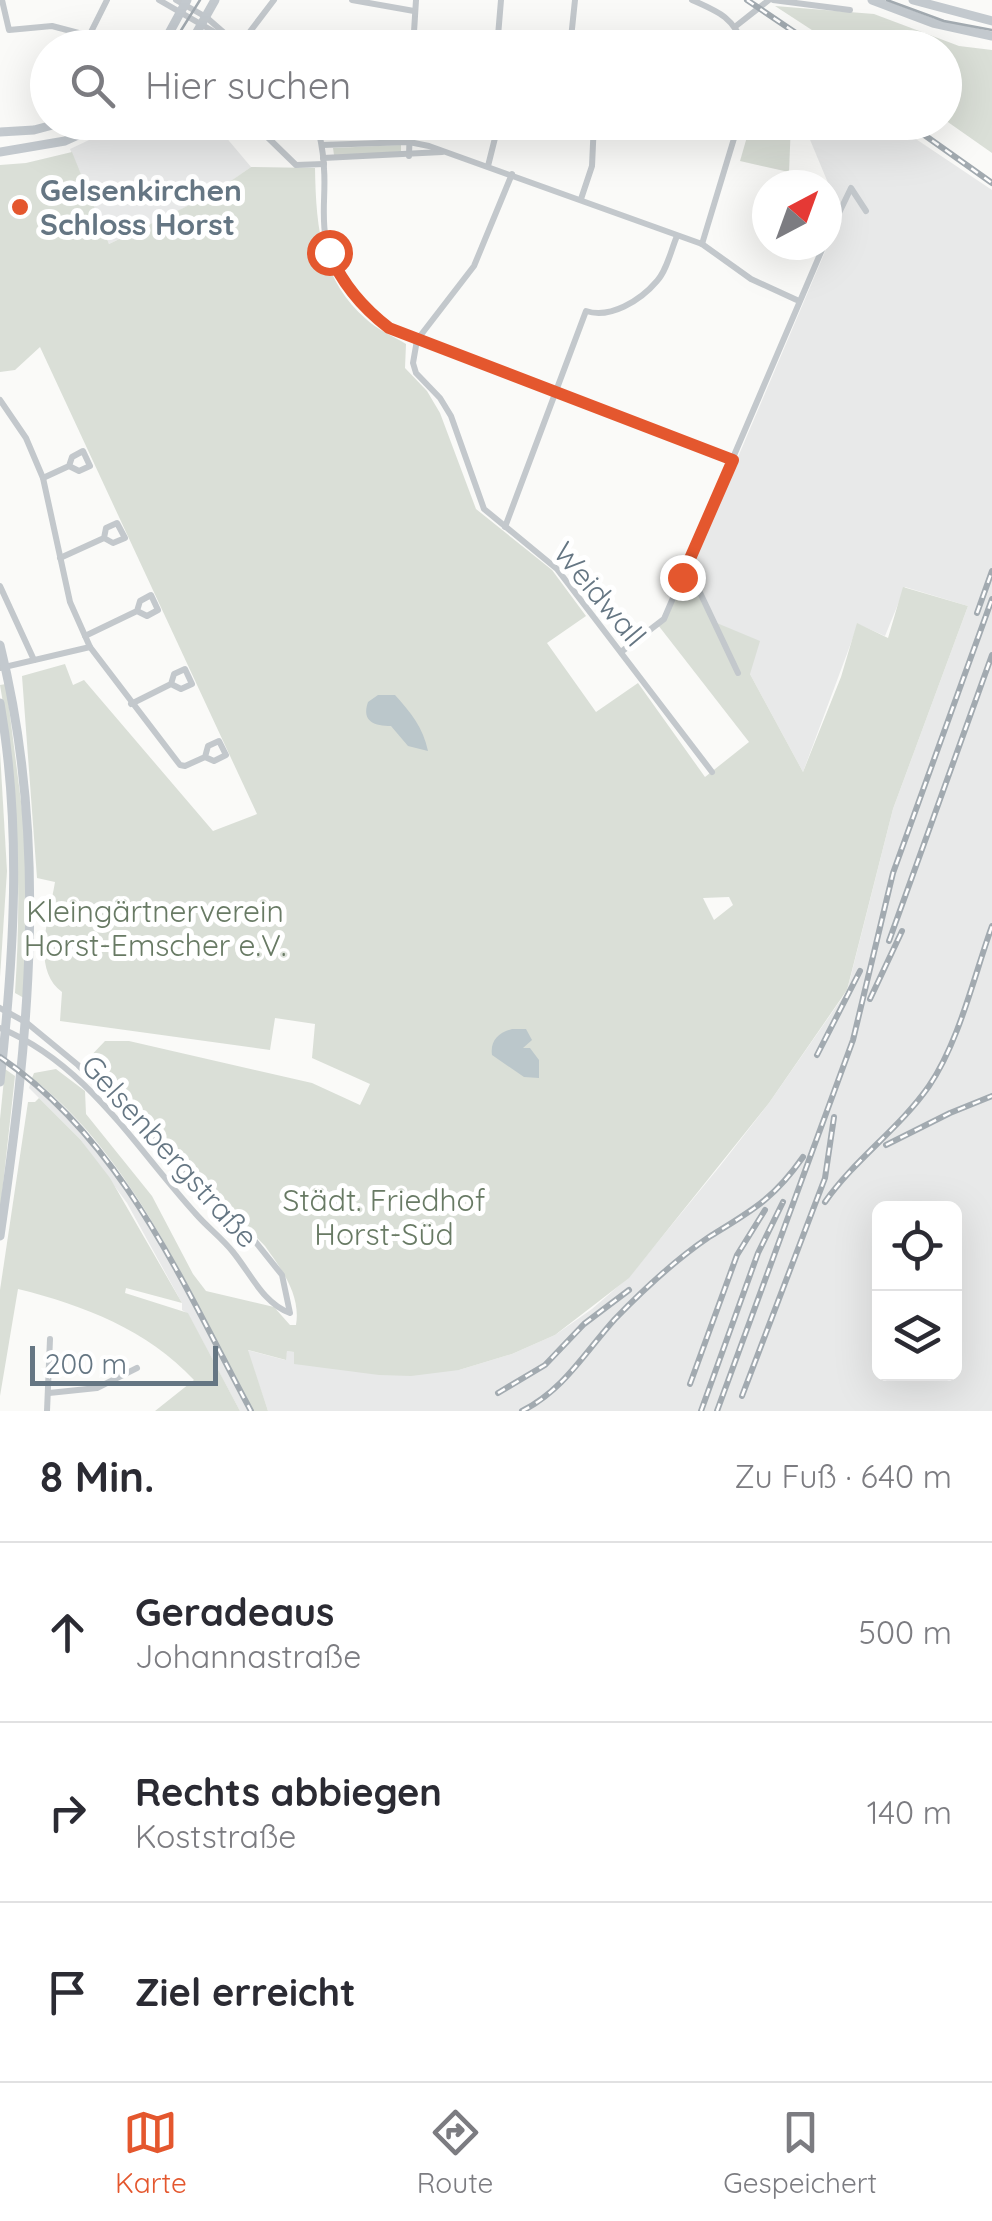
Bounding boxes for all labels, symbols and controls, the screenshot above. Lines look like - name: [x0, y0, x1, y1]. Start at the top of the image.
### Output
- search box: [30, 30, 962, 140]
- icon: search: [65, 58, 120, 113]
- text: Hier suchen: [145, 61, 351, 109]
- north arrow: [752, 170, 842, 260]
- place label: Gelsenkirchen Schloss Horst: [40, 171, 242, 243]
- marker: Gelsenkirchen Schloss Horst: [9, 196, 31, 218]
- route start: [307, 230, 353, 276]
- street label: Weidwall: [545, 534, 655, 654]
- route end: [660, 555, 706, 601]
- park label: Kleingärtnerverein Horst-Emscher e.V.: [24, 892, 286, 964]
- street label: Gelsenbergstraße: [73, 1047, 267, 1255]
- park label: Städt. Friedhof Horst-Süd: [283, 1181, 486, 1253]
- map controls: [872, 1201, 962, 1381]
- button: locate: [872, 1201, 962, 1291]
- button: layers: [872, 1291, 962, 1381]
- scale bar: [30, 1341, 218, 1386]
- text: 200 m: [45, 1346, 127, 1381]
- text: 8 Min.: [40, 1450, 155, 1503]
- text: Zu Fuß · 640 m: [734, 1456, 952, 1496]
- text: Geradeaus: [135, 1588, 334, 1636]
- icon: ahead: [40, 1605, 95, 1660]
- text: 500 m: [859, 1612, 952, 1652]
- text: Johannastraße: [135, 1636, 361, 1676]
- text: Rechts abbiegen: [135, 1768, 442, 1816]
- icon: right: [40, 1785, 95, 1840]
- text: 140 m: [867, 1792, 952, 1832]
- text: Koststraße: [135, 1816, 296, 1856]
- icon: arrive: [40, 1965, 95, 2020]
- text: Ziel erreicht: [135, 1968, 355, 2016]
- tab: Karte: [115, 2105, 187, 2200]
- tab: Route: [417, 2105, 493, 2200]
- tab: Gespeichert: [723, 2105, 877, 2200]

